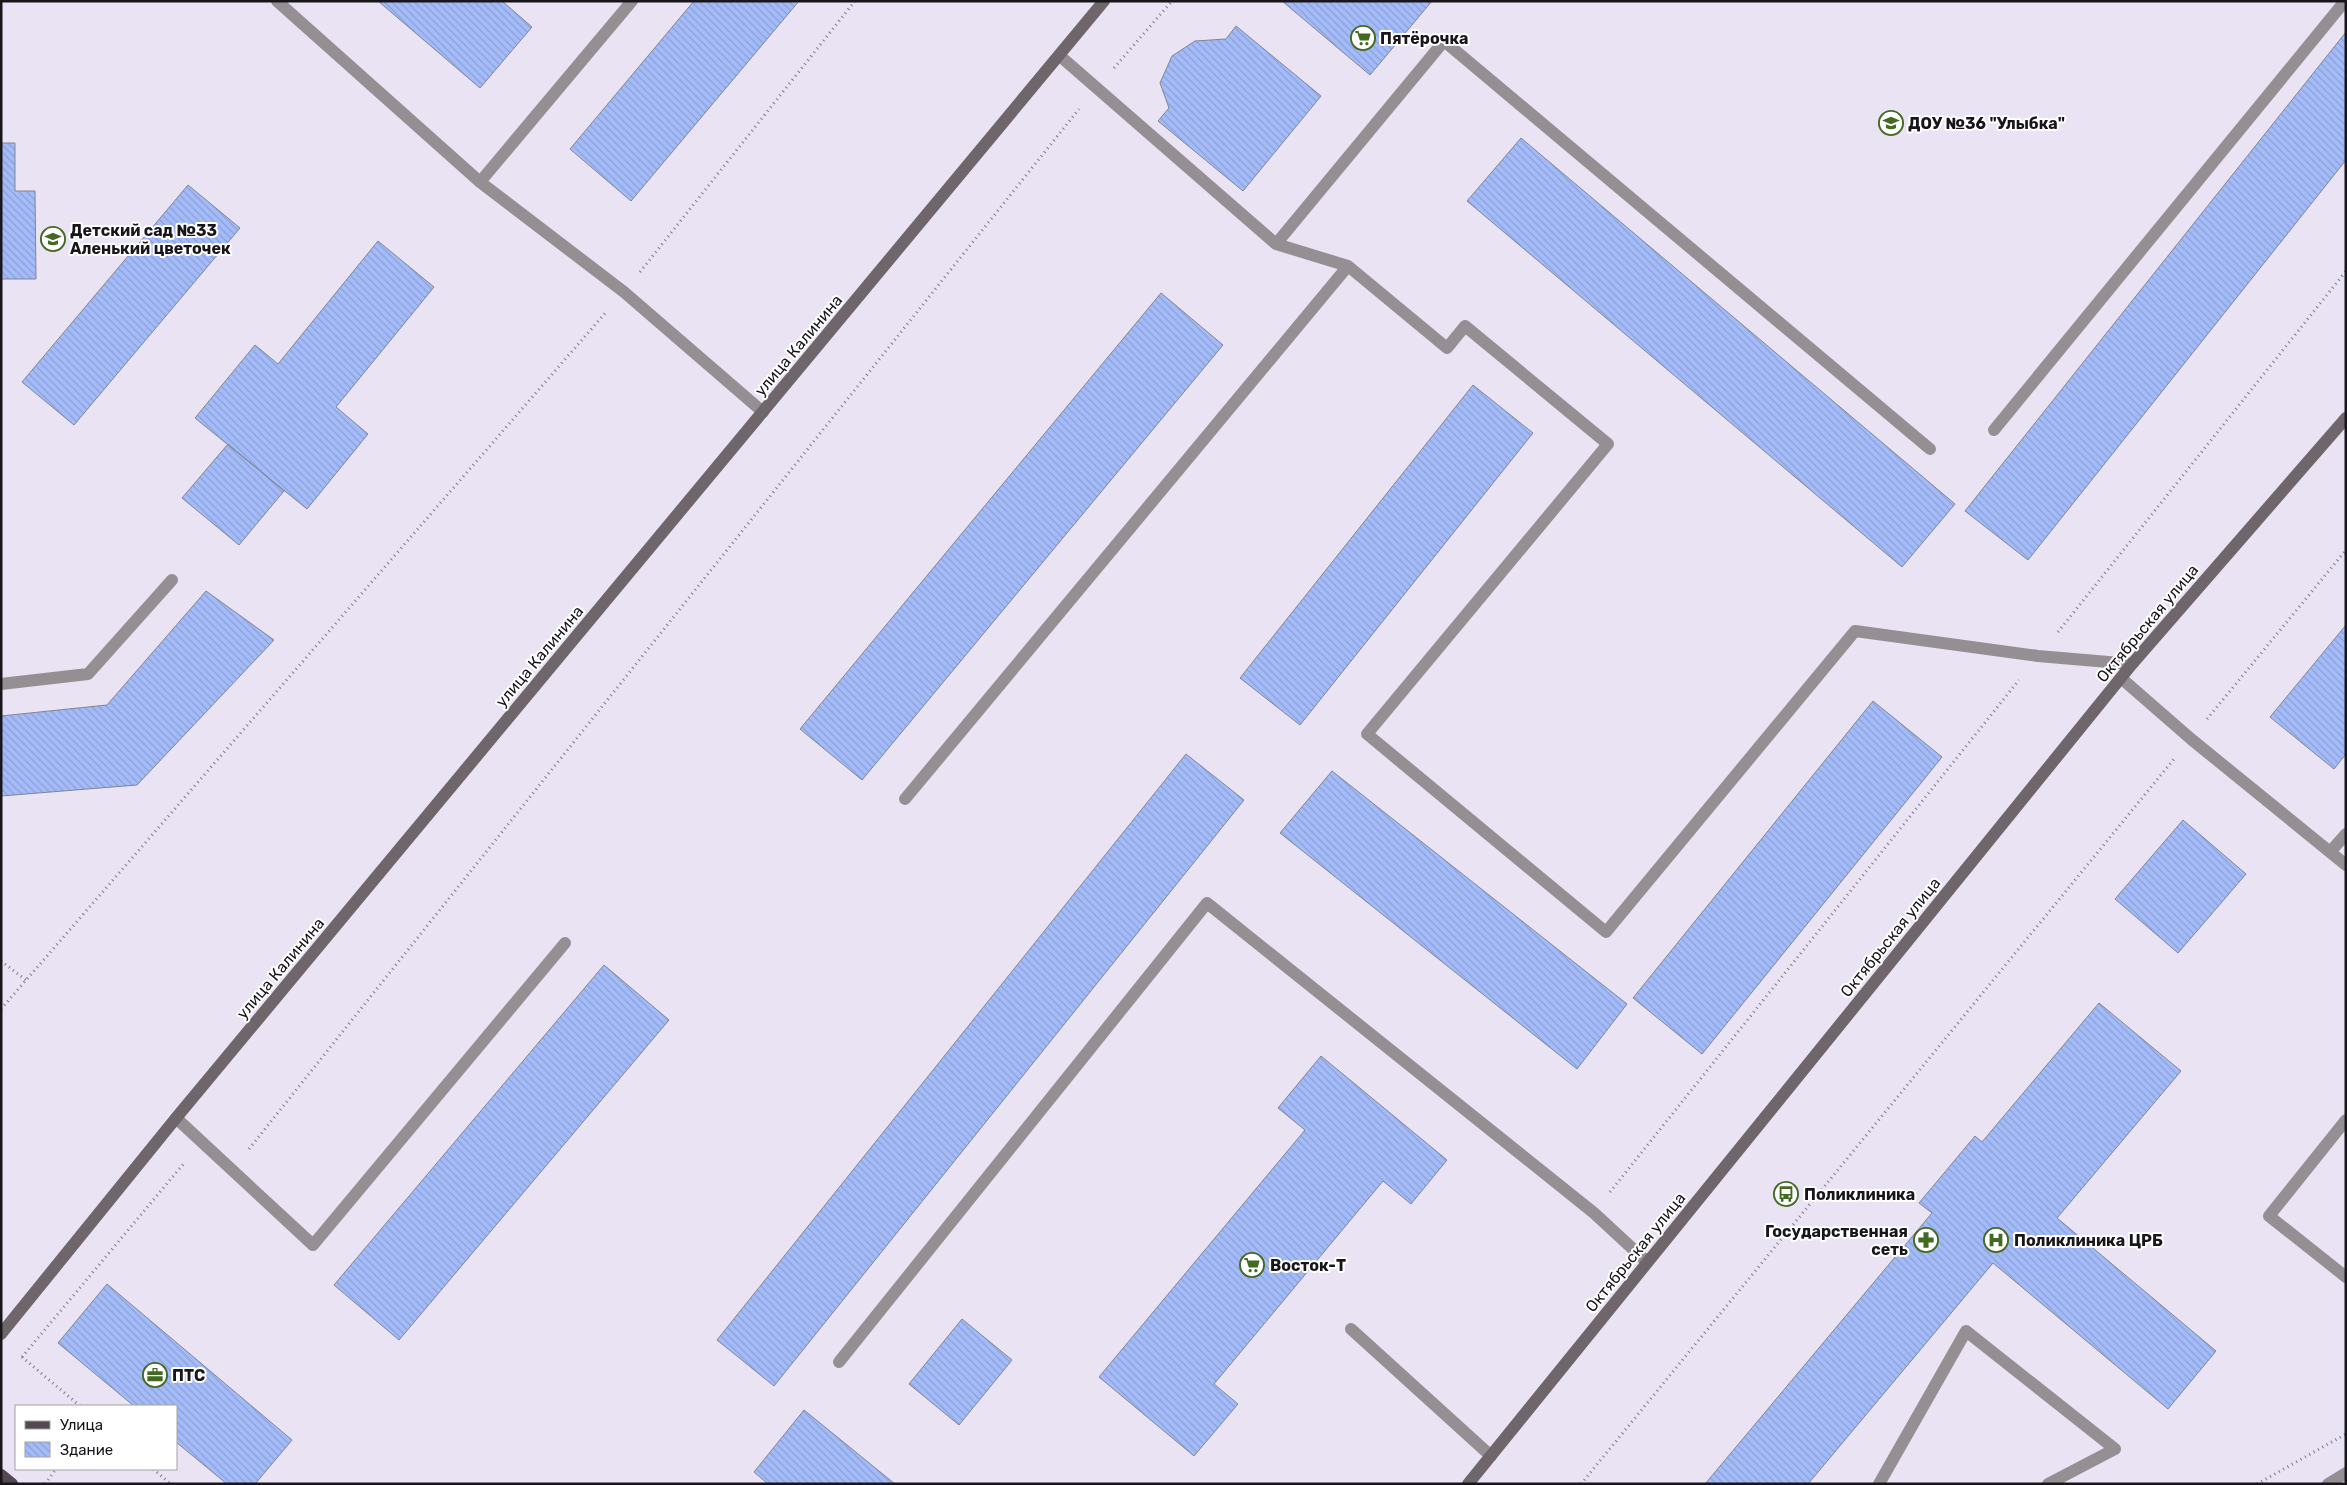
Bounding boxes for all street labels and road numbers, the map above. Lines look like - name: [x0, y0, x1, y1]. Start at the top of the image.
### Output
- street label: улица Калинина: [751, 291, 846, 400]
- street label: Октябрьская улица: [2093, 560, 2202, 686]
- street label: улица Калинина: [492, 602, 587, 711]
- street label: Октябрьская улица: [1836, 874, 1944, 1001]
- street label: улица Калинина: [233, 914, 328, 1023]
- street label: Октябрьская улица: [1581, 1189, 1689, 1316]

